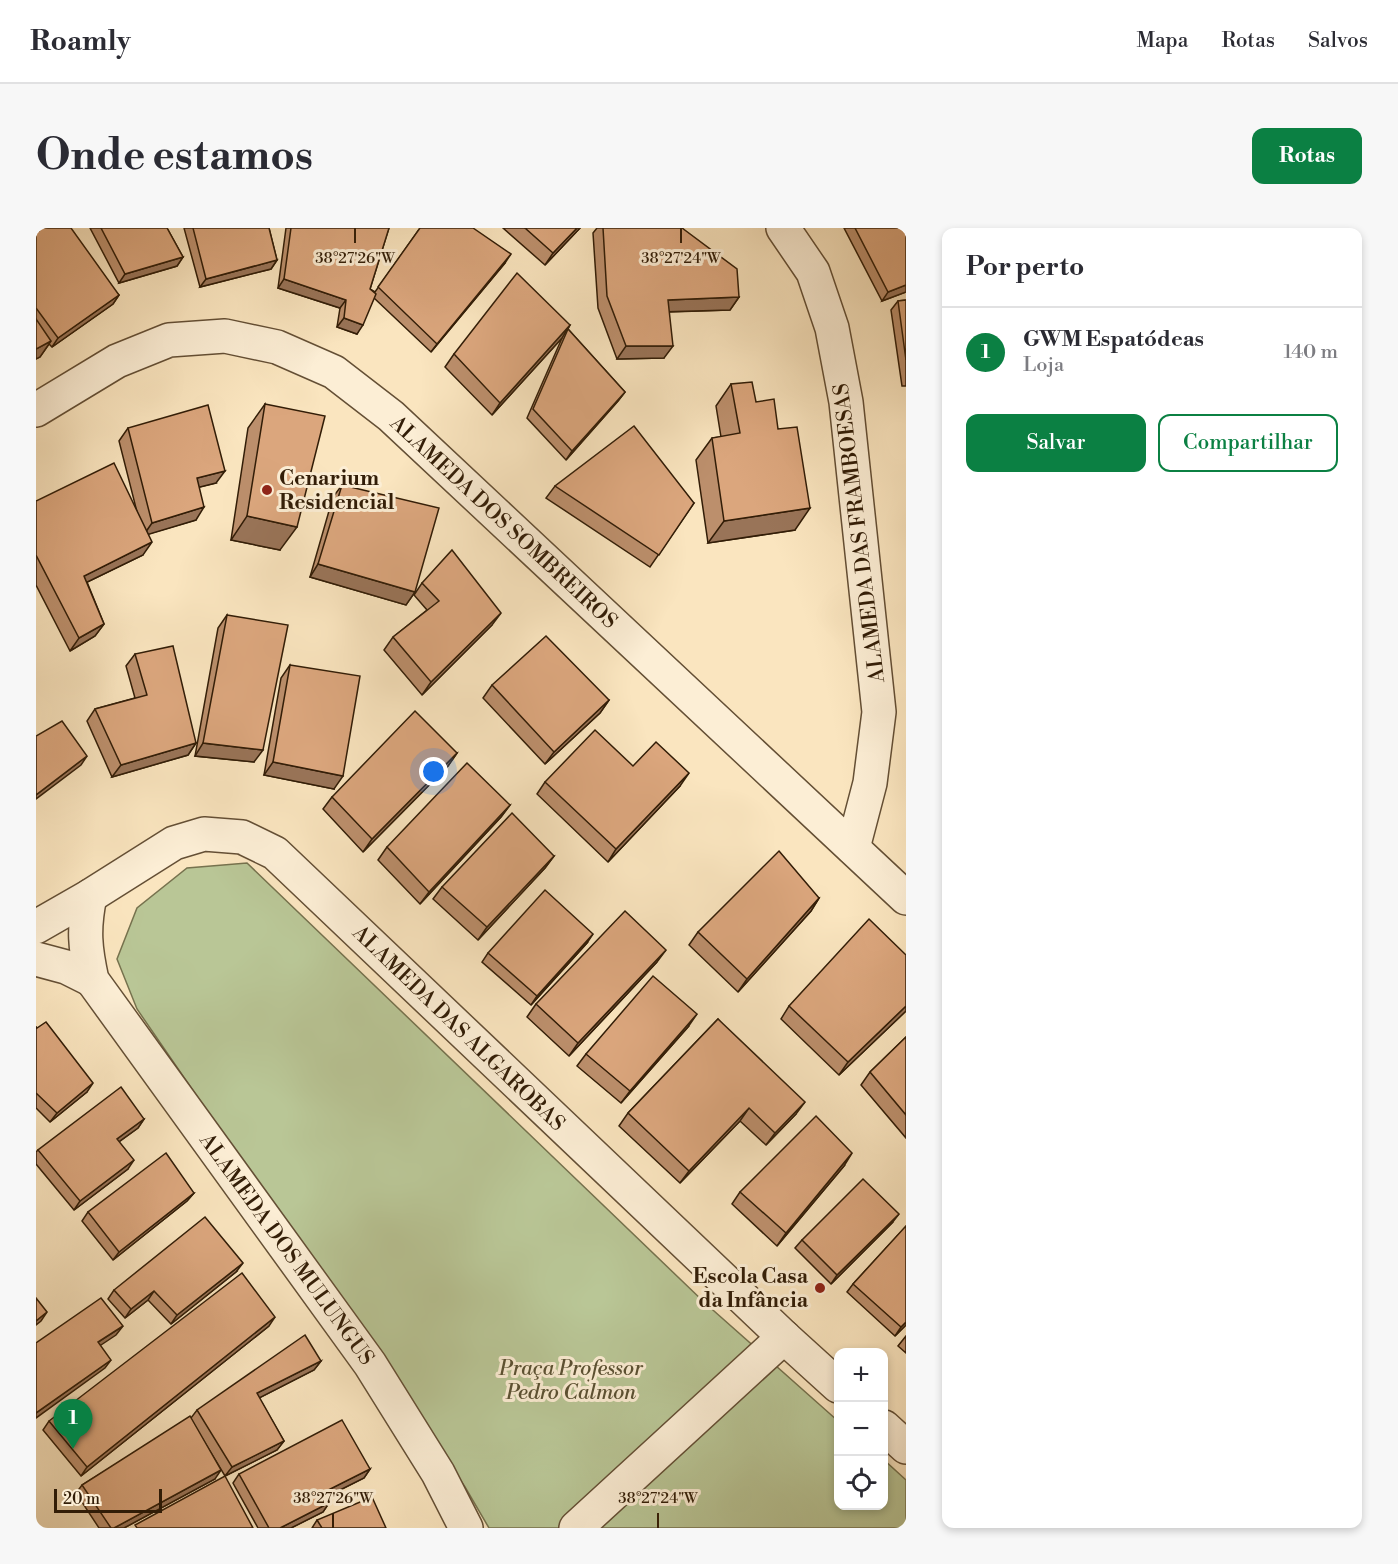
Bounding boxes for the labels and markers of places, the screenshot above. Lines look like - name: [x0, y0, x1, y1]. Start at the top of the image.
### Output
- place label: Cenarium Residencial: [279, 466, 395, 516]
- marker: Cenarium Residencial: [260, 483, 274, 497]
- place label: Escola Casa da Infância: [693, 1264, 809, 1314]
- marker: Escola Casa da Infância: [813, 1281, 827, 1295]
- pin: 1: [54, 1400, 93, 1449]

